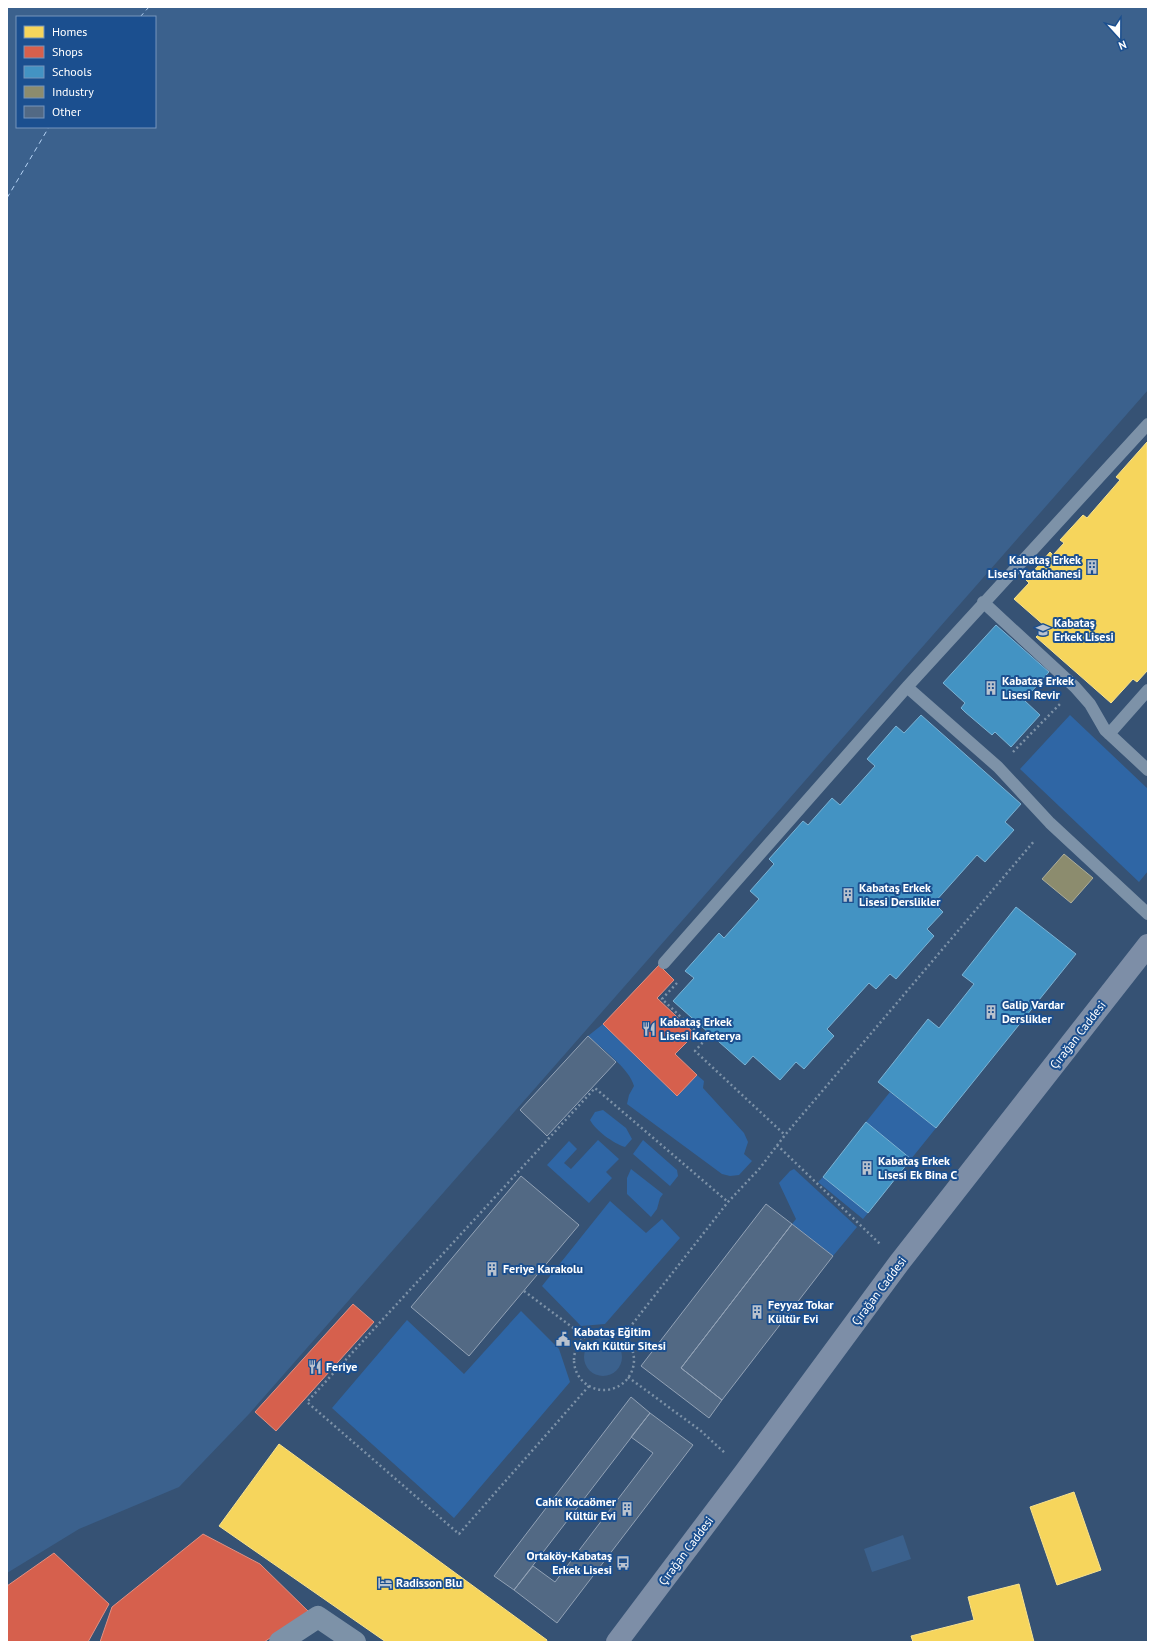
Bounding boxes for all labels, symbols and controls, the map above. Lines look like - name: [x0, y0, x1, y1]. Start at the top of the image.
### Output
- legend: [16, 16, 156, 128]
- north arrow: [1099, 16, 1139, 56]
- text: Homes: [52, 24, 87, 39]
- text: N: [1117, 38, 1128, 53]
- text: Shops: [52, 44, 83, 59]
- text: Schools: [52, 64, 92, 79]
- text: Industry: [52, 84, 94, 99]
- text: Other: [52, 104, 81, 119]
- place label: Kabataş Erkek Lisesi Yatakhanesi: [988, 552, 1081, 581]
- building icon: Kabataş Erkek Lisesi Yatakhanesi: [1084, 559, 1100, 575]
- place label: Kabataş Erkek Lisesi: [1054, 615, 1114, 644]
- school or university icon: Kabataş Erkek Lisesi: [1035, 622, 1051, 638]
- place label: Kabataş Erkek Lisesi Revir: [1002, 673, 1074, 702]
- building icon: Kabataş Erkek Lisesi Revir: [983, 680, 999, 696]
- place label: Kabataş Erkek Lisesi Derslikler: [859, 880, 941, 909]
- building icon: Kabataş Erkek Lisesi Derslikler: [840, 887, 856, 903]
- place label: Galip Vardar Derslikler: [1002, 997, 1065, 1026]
- street label: Çırağan Caddesi: [1046, 998, 1109, 1072]
- building icon: Galip Vardar Derslikler: [983, 1004, 999, 1020]
- place label: Kabataş Erkek Lisesi Kafeterya: [660, 1014, 741, 1043]
- restaurant icon: Kabataş Erkek Lisesi Kafeterya: [641, 1021, 657, 1037]
- place label: Kabataş Erkek Lisesi Ek Bina C: [878, 1153, 957, 1182]
- building icon: Kabataş Erkek Lisesi Ek Bina C: [859, 1160, 875, 1176]
- street label: Çırağan Caddesi: [848, 1253, 909, 1328]
- building icon: Feriye Karakolu: [484, 1261, 500, 1277]
- place label: Feriye Karakolu: [503, 1261, 583, 1276]
- place label: Feyyaz Tokar Kültür Evi: [768, 1297, 834, 1326]
- building icon: Feyyaz Tokar Kültür Evi: [749, 1304, 765, 1320]
- place label: Kabataş Eğitim Vakfı Kültür Sitesi: [573, 1324, 666, 1353]
- public building icon: Kabataş Eğitim Vakfı Kültür Sitesi: [555, 1331, 571, 1347]
- restaurant icon: Feriye: [307, 1359, 323, 1375]
- place label: Feriye: [326, 1359, 357, 1374]
- place label: Cahit Kocaömer Kültür Evi: [536, 1494, 617, 1523]
- building icon: Cahit Kocaömer Kültür Evi: [619, 1501, 635, 1517]
- street label: Çırağan Caddesi: [655, 1513, 716, 1588]
- place label: Ortaköy-Kabataş Erkek Lisesi: [526, 1548, 612, 1577]
- bus stop icon: Ortaköy-Kabataş Erkek Lisesi: [615, 1555, 631, 1571]
- hotel icon: Radisson Blu: [377, 1575, 393, 1591]
- place label: Radisson Blu: [396, 1575, 462, 1590]

